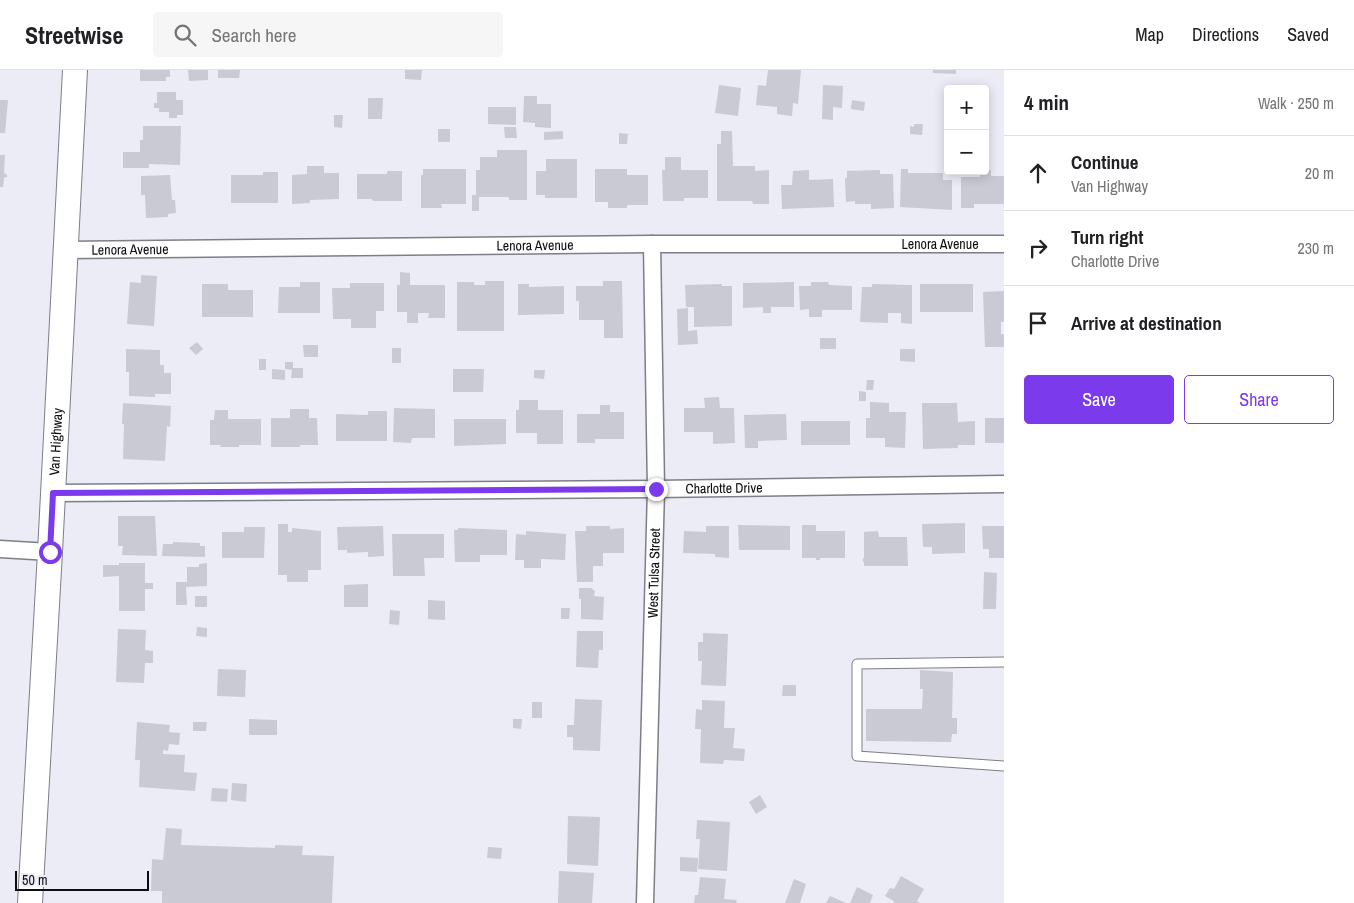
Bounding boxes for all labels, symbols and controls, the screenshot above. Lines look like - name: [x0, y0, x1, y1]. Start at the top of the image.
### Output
- search box: [153, 12, 503, 57]
- text: Streetwise: [25, 19, 123, 51]
- icon: search: [171, 21, 199, 49]
- text: Search here: [211, 22, 296, 48]
- text: Map: [1135, 22, 1164, 47]
- text: Directions: [1192, 22, 1259, 47]
- text: Saved: [1287, 22, 1329, 47]
- map controls: [944, 85, 989, 175]
- button: +: [944, 85, 989, 130]
- text: 4 min: [1024, 88, 1069, 117]
- text: Walk · 250 m: [1258, 92, 1334, 114]
- button: −: [944, 130, 989, 175]
- text: Continue: [1071, 149, 1139, 175]
- icon: ahead: [1024, 159, 1052, 187]
- text: 20 m: [1305, 162, 1334, 184]
- text: Van Highway: [1071, 175, 1148, 197]
- text: Turn right: [1071, 224, 1143, 250]
- icon: right: [1024, 234, 1052, 262]
- street label: Lenora Avenue: [901, 235, 979, 253]
- street label: Lenora Avenue: [496, 236, 574, 255]
- text: 230 m: [1298, 237, 1334, 259]
- street label: Lenora Avenue: [91, 240, 169, 259]
- text: Charlotte Drive: [1071, 250, 1159, 272]
- icon: arrive: [1024, 309, 1052, 337]
- text: Arrive at destination: [1071, 310, 1222, 336]
- button: Save: [1024, 375, 1174, 424]
- button: Share: [1184, 375, 1334, 424]
- street label: Van Highway: [45, 407, 66, 476]
- route end: [645, 478, 668, 501]
- street label: Charlotte Drive: [685, 478, 763, 498]
- street label: West Tulsa Street: [644, 528, 664, 618]
- route start: [39, 541, 62, 564]
- scale bar: [15, 868, 149, 891]
- text: 50 m: [22, 871, 48, 889]

